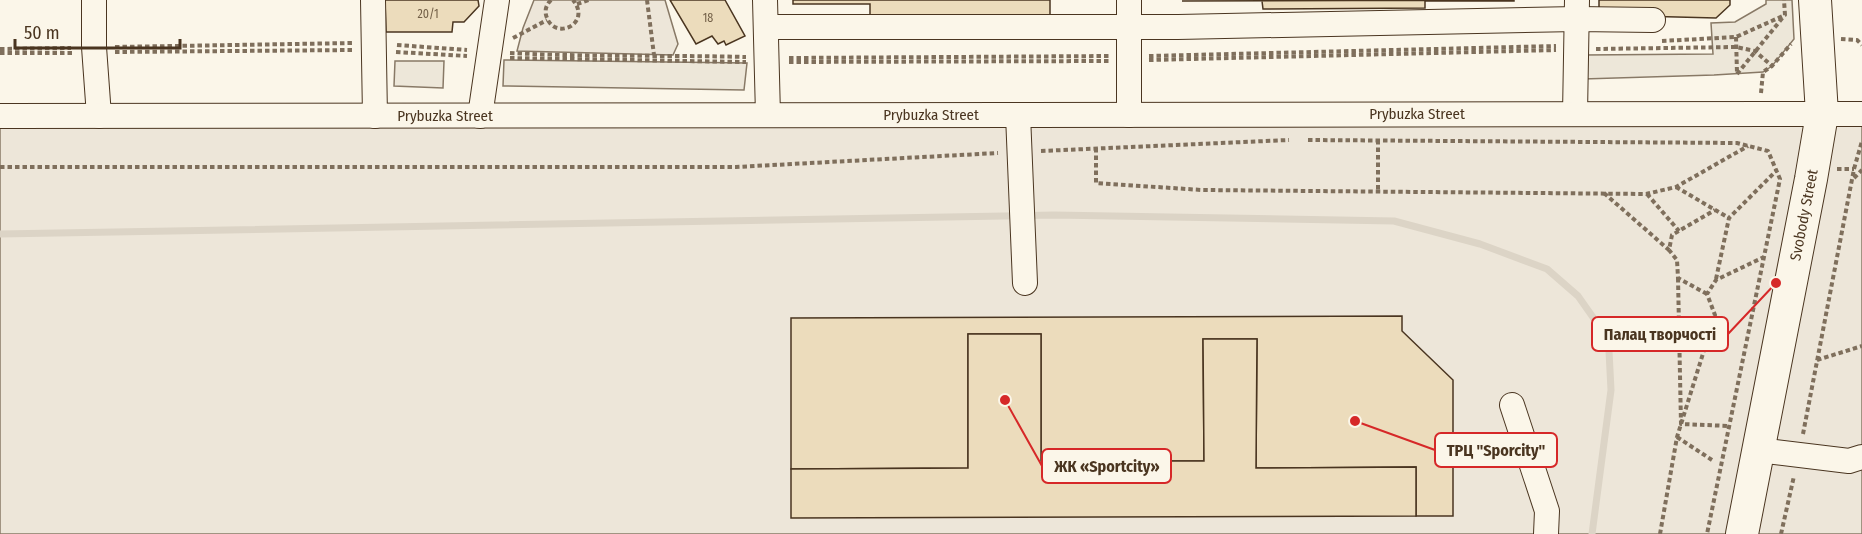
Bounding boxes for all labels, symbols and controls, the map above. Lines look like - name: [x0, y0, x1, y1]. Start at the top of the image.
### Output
- house number: 20/1: [417, 7, 439, 21]
- house number: 18: [703, 11, 713, 25]
- scale bar: [15, 12, 180, 50]
- text: 50 m: [24, 22, 60, 44]
- street label: Prybuzka Street: [1369, 105, 1465, 123]
- street label: Prybuzka Street: [883, 106, 979, 124]
- street label: Prybuzka Street: [397, 107, 493, 125]
- street label: Svobody Street: [1786, 168, 1822, 262]
- callout: Палац творчості: [1592, 317, 1728, 351]
- text: Палац творчості: [1604, 325, 1716, 344]
- callout: ТРЦ "Sporcity": [1435, 433, 1557, 467]
- text: ТРЦ "Sporcity": [1447, 441, 1546, 460]
- callout: ЖК «Sportcity»: [1042, 449, 1171, 483]
- text: ЖК «Sportcity»: [1053, 457, 1160, 476]

